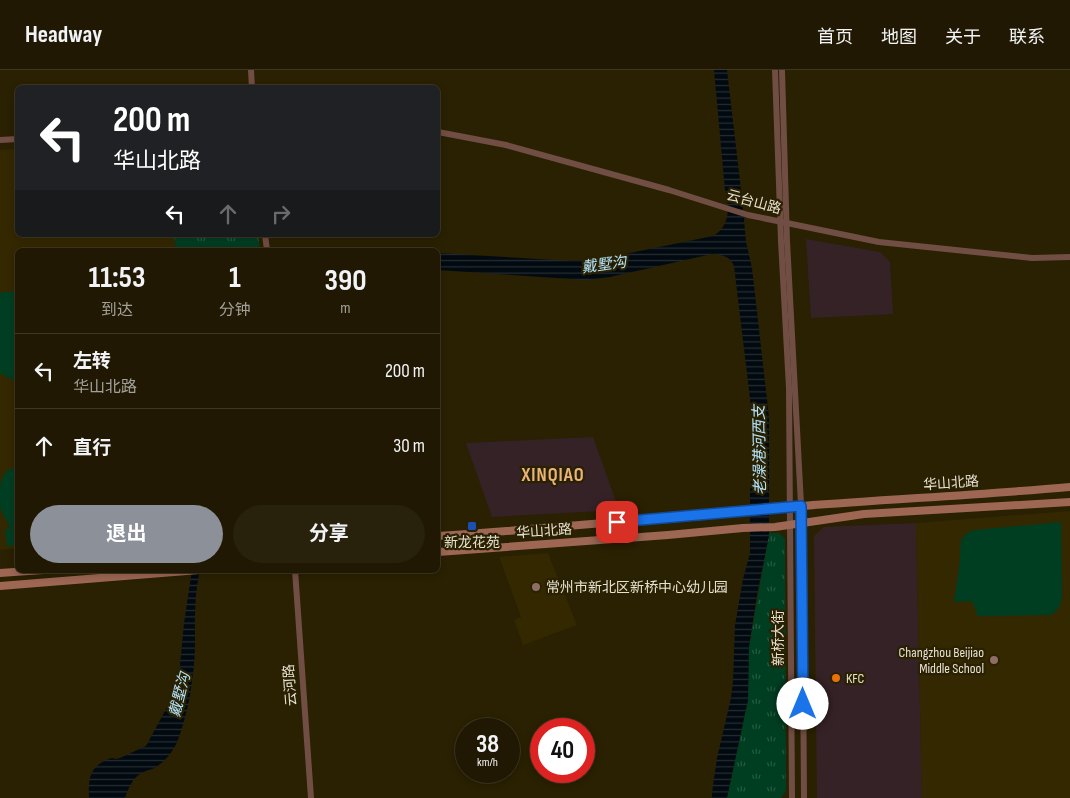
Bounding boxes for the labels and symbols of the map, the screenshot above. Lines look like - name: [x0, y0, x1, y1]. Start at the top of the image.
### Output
- street label: 云台山路: [725, 187, 783, 217]
- water label: 戴墅沟: [580, 252, 630, 278]
- water label: 老澡港河西支: [750, 403, 770, 495]
- district label: XINQIAO: [520, 464, 585, 487]
- street label: 华山北路: [922, 473, 980, 493]
- pin: [596, 501, 638, 543]
- marker: 新龙花苑: [466, 520, 478, 532]
- street label: 华山北路: [515, 521, 573, 541]
- place label: 新龙花苑: [444, 534, 500, 551]
- place label: 常州市新北区新桥中心幼儿园: [546, 579, 728, 596]
- marker: 常州市新北区新桥中心幼儿园: [530, 581, 542, 593]
- street label: 新桥大街: [770, 610, 787, 666]
- place label: Changzhou Beijiao Middle School: [899, 644, 984, 677]
- marker: Changzhou Beijiao Middle School: [988, 654, 1000, 666]
- street label: 云河路: [280, 663, 300, 707]
- water label: 戴墅沟: [165, 669, 195, 719]
- place label: KFC: [846, 670, 865, 687]
- marker: KFC: [830, 672, 842, 684]
- position arrow: [776, 677, 828, 729]
- speed limit sign: 40: [530, 718, 595, 783]

